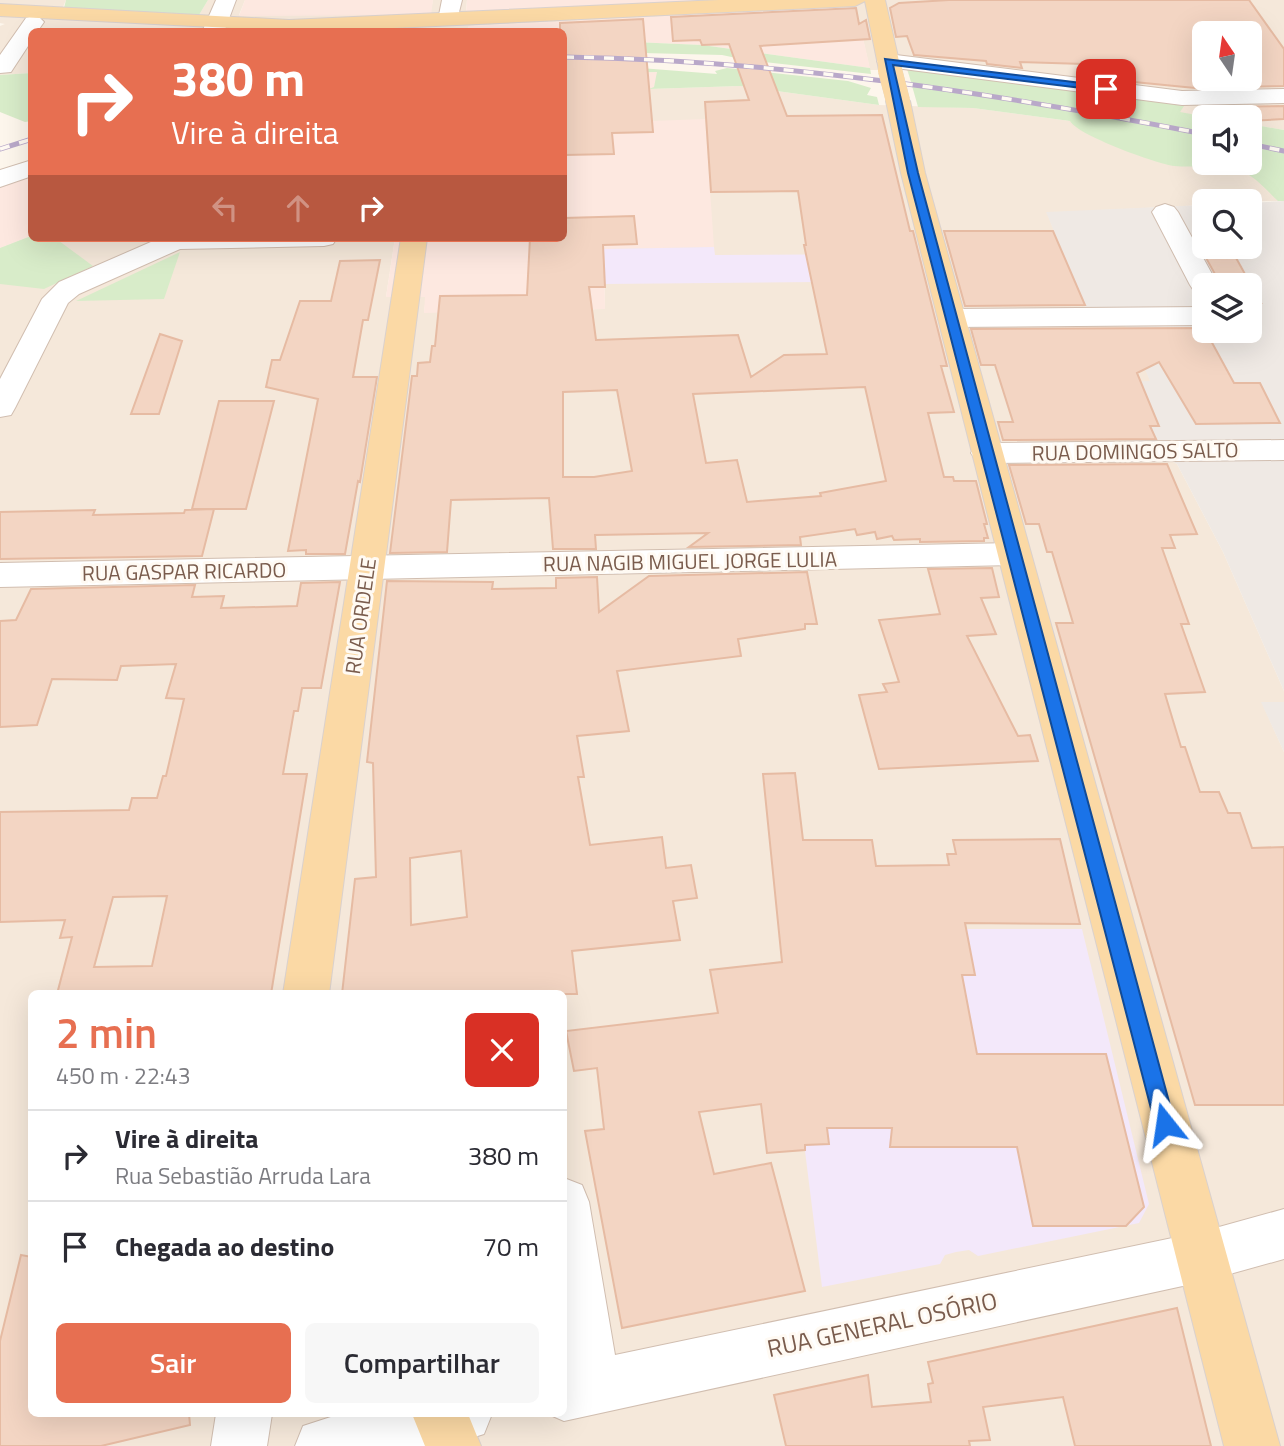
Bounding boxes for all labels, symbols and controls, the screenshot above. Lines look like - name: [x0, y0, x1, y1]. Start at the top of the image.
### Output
- north arrow: [1192, 21, 1262, 91]
- map controls: [1192, 21, 1262, 343]
- text: 380 m: [171, 40, 305, 115]
- icon: right: [56, 56, 147, 147]
- pin: [1076, 59, 1136, 119]
- icon: arrive: [1087, 70, 1125, 108]
- button: sound: [1192, 105, 1262, 175]
- text: Vire à direita: [171, 108, 339, 156]
- icon: left: [206, 189, 244, 227]
- icon: ahead: [279, 189, 317, 227]
- icon: right: [352, 189, 390, 227]
- button: search: [1192, 189, 1262, 259]
- button: layers: [1192, 273, 1262, 343]
- street label: RUA DOMINGOS SALTO: [1031, 433, 1239, 469]
- street label: RUA NAGIB MIGUEL JORGE LULIA: [543, 542, 838, 580]
- street label: RUA GASPAR RICARDO: [82, 553, 286, 589]
- street label: RUA ORDELE: [336, 556, 384, 676]
- text: 2 min: [56, 1000, 157, 1064]
- button: close: [465, 1013, 539, 1087]
- text: 450 m · 22:43: [56, 1058, 191, 1093]
- position arrow: [1128, 1087, 1202, 1161]
- text: Vire à direita: [115, 1119, 258, 1158]
- text: 380 m: [468, 1136, 539, 1175]
- icon: right: [56, 1137, 94, 1175]
- text: Rua Sebastião Arruda Lara: [115, 1158, 371, 1193]
- text: Chegada ao destino: [115, 1227, 334, 1266]
- text: 70 m: [482, 1227, 539, 1266]
- icon: arrive: [56, 1228, 94, 1266]
- street label: RUA GENERAL OSÓRIO: [764, 1282, 1000, 1366]
- button: Sair: [56, 1323, 291, 1403]
- button: Compartilhar: [305, 1323, 539, 1403]

